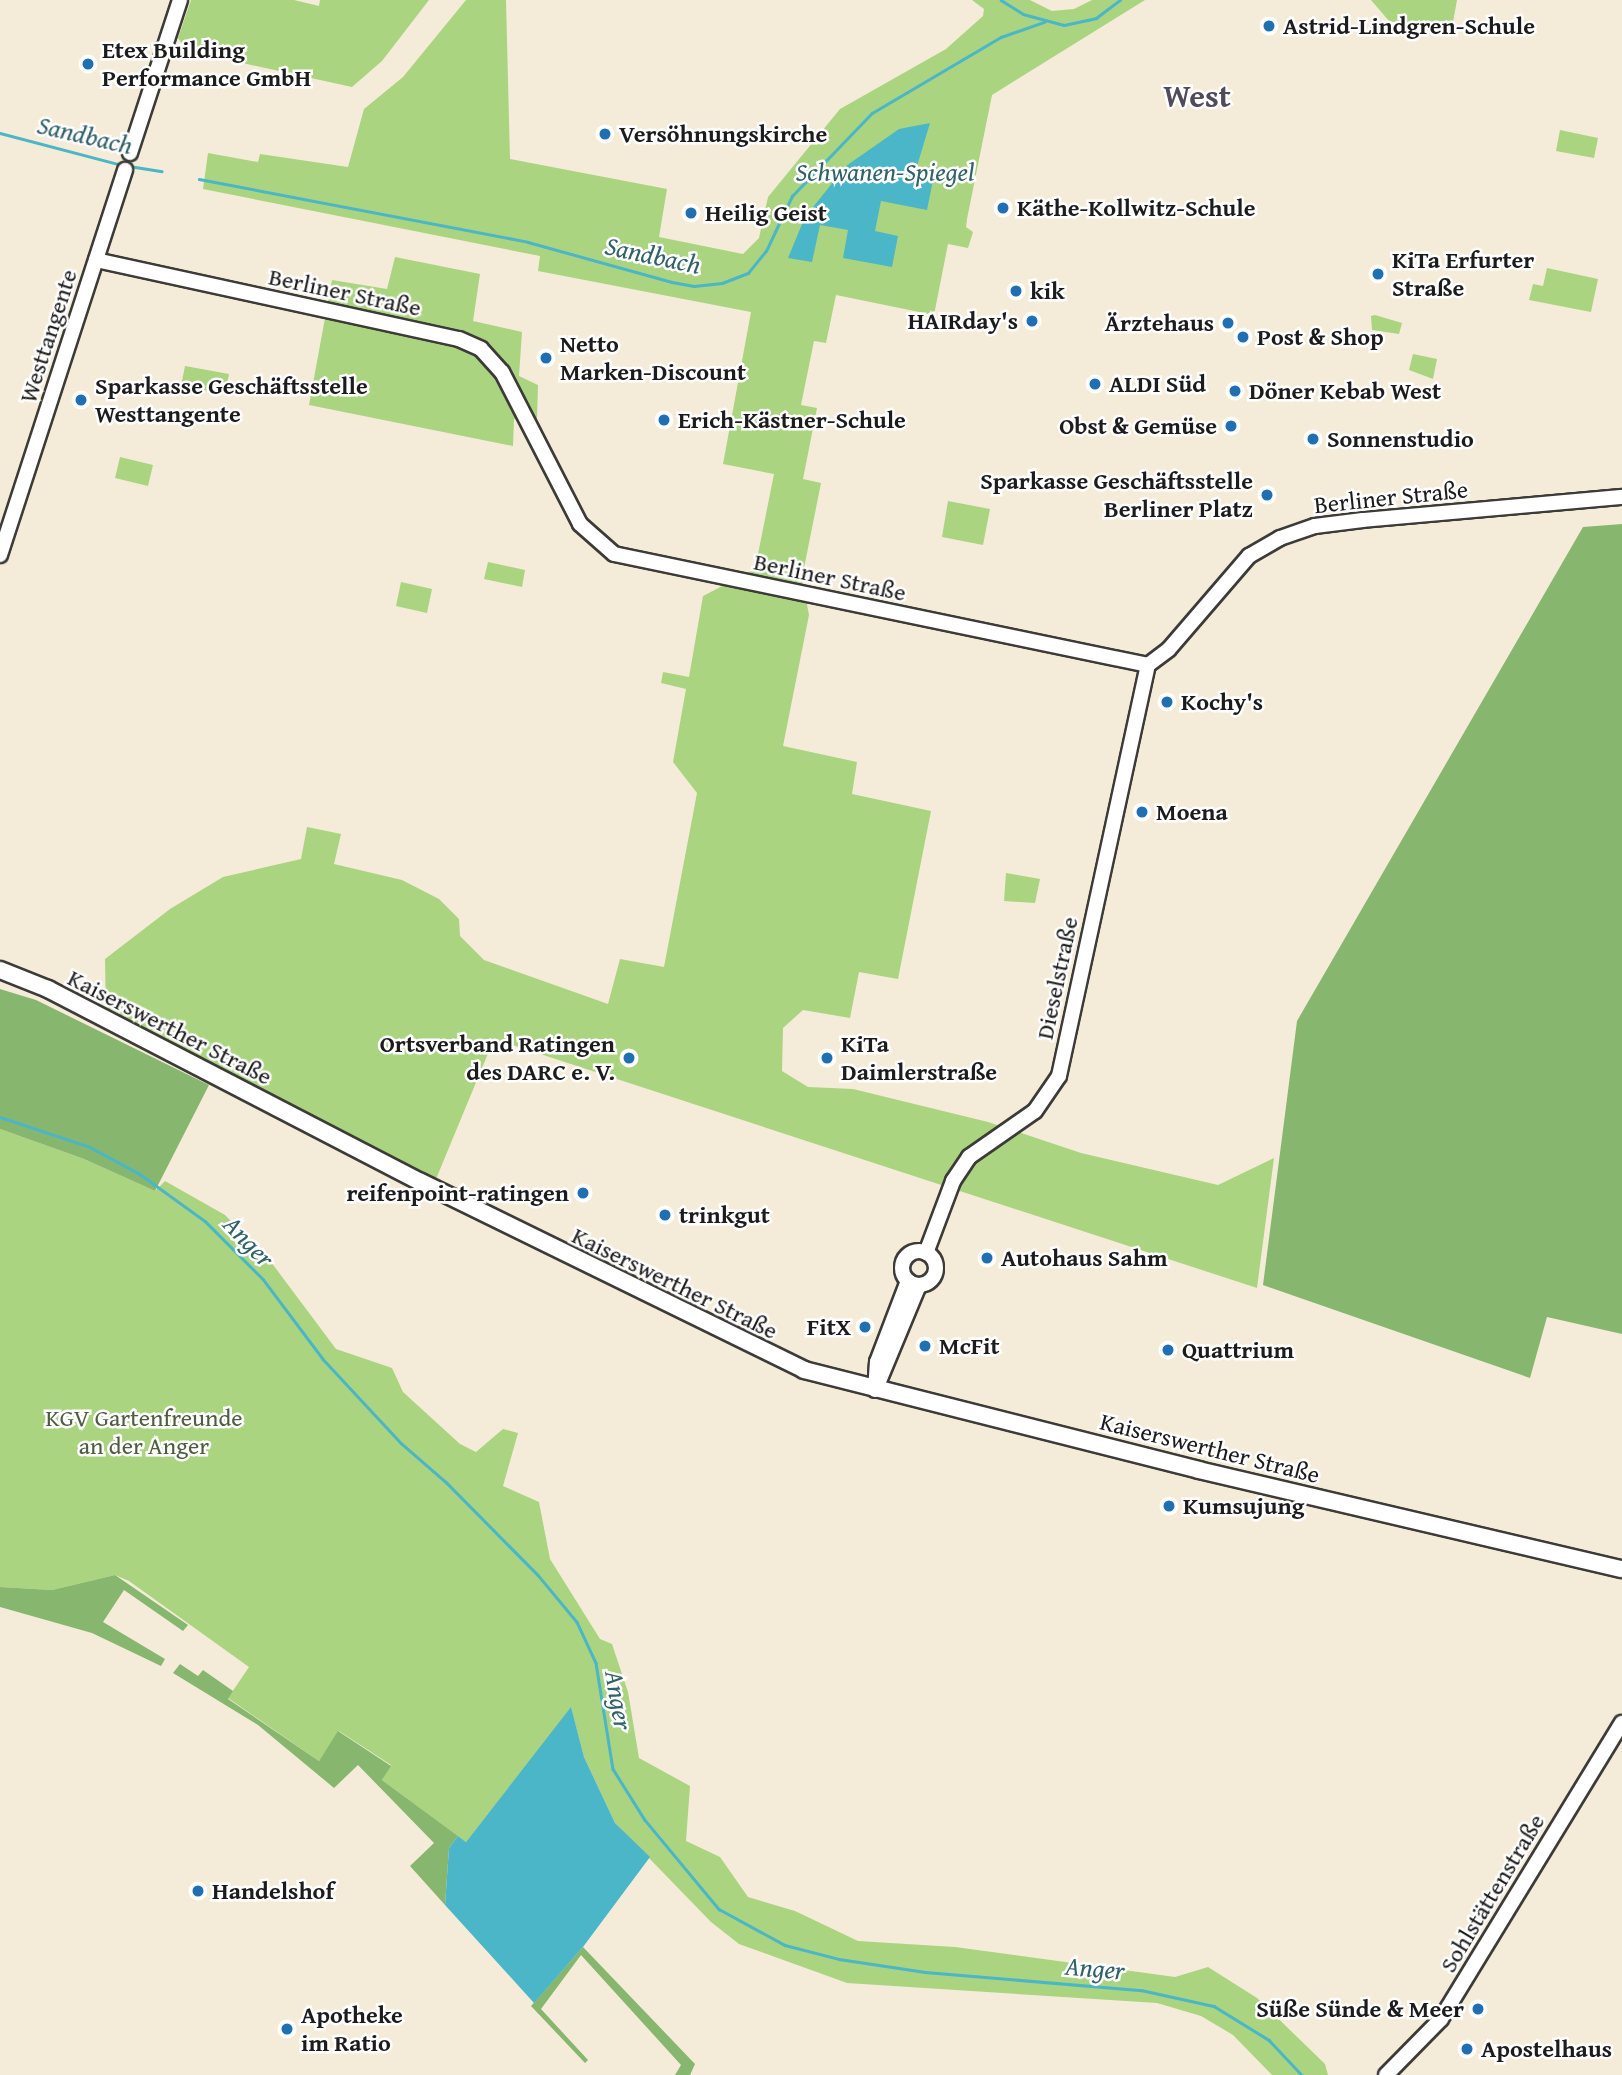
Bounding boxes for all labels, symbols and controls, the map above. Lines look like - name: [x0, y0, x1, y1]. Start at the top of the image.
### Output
- place label: Astrid-Lindgren-Schule: [1283, 12, 1535, 40]
- marker: Astrid-Lindgren-Schule: [1261, 18, 1277, 34]
- place label: Etex Building Performance GmbH: [102, 36, 311, 92]
- marker: Etex Building Performance GmbH: [80, 56, 96, 72]
- district label: West: [1163, 77, 1231, 115]
- water label: Sandbach: [34, 109, 136, 161]
- place label: Versöhnungskirche: [619, 120, 827, 148]
- marker: Versöhnungskirche: [597, 126, 613, 142]
- water label: Schwanen-Spiegel: [796, 156, 974, 188]
- place label: Käthe-Kollwitz-Schule: [1017, 194, 1255, 222]
- place label: Heilig Geist: [705, 199, 827, 227]
- marker: Käthe-Kollwitz-Schule: [995, 200, 1011, 216]
- marker: Heilig Geist: [683, 205, 699, 221]
- water label: Sandbach: [602, 230, 704, 280]
- place label: KiTa Erfurter Straße: [1392, 246, 1534, 302]
- street label: Berliner Straße: [266, 262, 424, 322]
- street label: Westtangente: [13, 266, 83, 406]
- marker: KiTa Erfurter Straße: [1370, 266, 1386, 282]
- place label: kik: [1030, 277, 1065, 305]
- marker: kik: [1008, 283, 1024, 299]
- place label: HAIRday's: [908, 307, 1018, 335]
- place label: Ärztehaus: [1105, 309, 1214, 337]
- marker: HAIRday's: [1024, 313, 1040, 329]
- marker: Ärztehaus: [1220, 315, 1236, 331]
- place label: Post & Shop: [1257, 323, 1384, 351]
- marker: Post & Shop: [1235, 329, 1251, 345]
- place label: Netto Marken-Discount: [560, 330, 746, 386]
- marker: Netto Marken-Discount: [538, 350, 554, 366]
- place label: ALDI Süd: [1109, 370, 1206, 398]
- place label: Sparkasse Geschäftsstelle Westtangente: [95, 372, 368, 428]
- marker: ALDI Süd: [1087, 376, 1103, 392]
- place label: Döner Kebab West: [1249, 377, 1441, 405]
- marker: Döner Kebab West: [1227, 383, 1243, 399]
- marker: Sparkasse Geschäftsstelle Westtangente: [73, 392, 89, 408]
- place label: Erich-Kästner-Schule: [678, 406, 906, 434]
- marker: Erich-Kästner-Schule: [656, 412, 672, 428]
- place label: Obst & Gemüse: [1059, 412, 1217, 440]
- marker: Obst & Gemüse: [1223, 418, 1239, 434]
- place label: Sonnenstudio: [1327, 425, 1474, 453]
- marker: Sonnenstudio: [1305, 431, 1321, 447]
- place label: Sparkasse Geschäftsstelle Berliner Platz: [980, 467, 1253, 523]
- street label: Berliner Straße: [1313, 475, 1469, 519]
- marker: Sparkasse Geschäftsstelle Berliner Platz: [1259, 487, 1275, 503]
- street label: Berliner Straße: [751, 547, 909, 607]
- place label: Kochy's: [1181, 688, 1263, 716]
- marker: Kochy's: [1159, 694, 1175, 710]
- place label: Moena: [1156, 798, 1228, 826]
- marker: Moena: [1134, 804, 1150, 820]
- street label: Dieselstraße: [1030, 914, 1084, 1042]
- street label: Kaiserswerther Straße: [63, 963, 277, 1091]
- place label: Ortsverband Ratingen des DARC e. V.: [380, 1030, 615, 1086]
- place label: KiTa Daimlerstraße: [841, 1030, 997, 1086]
- marker: Ortsverband Ratingen des DARC e. V.: [621, 1050, 637, 1066]
- marker: KiTa Daimlerstraße: [819, 1050, 835, 1066]
- place label: reifenpoint-ratingen: [347, 1179, 569, 1207]
- marker: reifenpoint-ratingen: [575, 1185, 591, 1201]
- place label: trinkgut: [679, 1201, 770, 1229]
- marker: trinkgut: [657, 1207, 673, 1223]
- water label: Anger: [217, 1209, 281, 1273]
- street label: Kaiserswerther Straße: [568, 1221, 782, 1345]
- place label: Autohaus Sahm: [1001, 1244, 1167, 1272]
- marker: Autohaus Sahm: [979, 1250, 995, 1266]
- place label: FitX: [807, 1313, 851, 1341]
- marker: FitX: [857, 1319, 873, 1335]
- place label: McFit: [939, 1332, 1000, 1360]
- place label: Quattrium: [1182, 1336, 1294, 1364]
- marker: McFit: [917, 1338, 933, 1354]
- marker: Quattrium: [1160, 1342, 1176, 1358]
- park label: KGV Gartenfreunde an der Anger: [46, 1404, 242, 1460]
- street label: Kaiserswerther Straße: [1097, 1407, 1323, 1489]
- place label: Kumsujung: [1183, 1492, 1304, 1520]
- marker: Kumsujung: [1161, 1498, 1177, 1514]
- water label: Anger: [598, 1668, 640, 1732]
- street label: Sohlstättenstraße: [1433, 1809, 1551, 1977]
- place label: Handelshof: [212, 1877, 334, 1905]
- marker: Handelshof: [190, 1883, 206, 1899]
- water label: Anger: [1064, 1950, 1126, 1986]
- place label: Süße Sünde & Meer: [1256, 1995, 1464, 2023]
- place label: Apotheke im Ratio: [301, 2001, 403, 2057]
- marker: Süße Sünde & Meer: [1470, 2001, 1486, 2017]
- marker: Apotheke im Ratio: [279, 2021, 295, 2037]
- place label: Apostelhaus: [1481, 2035, 1612, 2063]
- marker: Apostelhaus: [1459, 2041, 1475, 2057]

